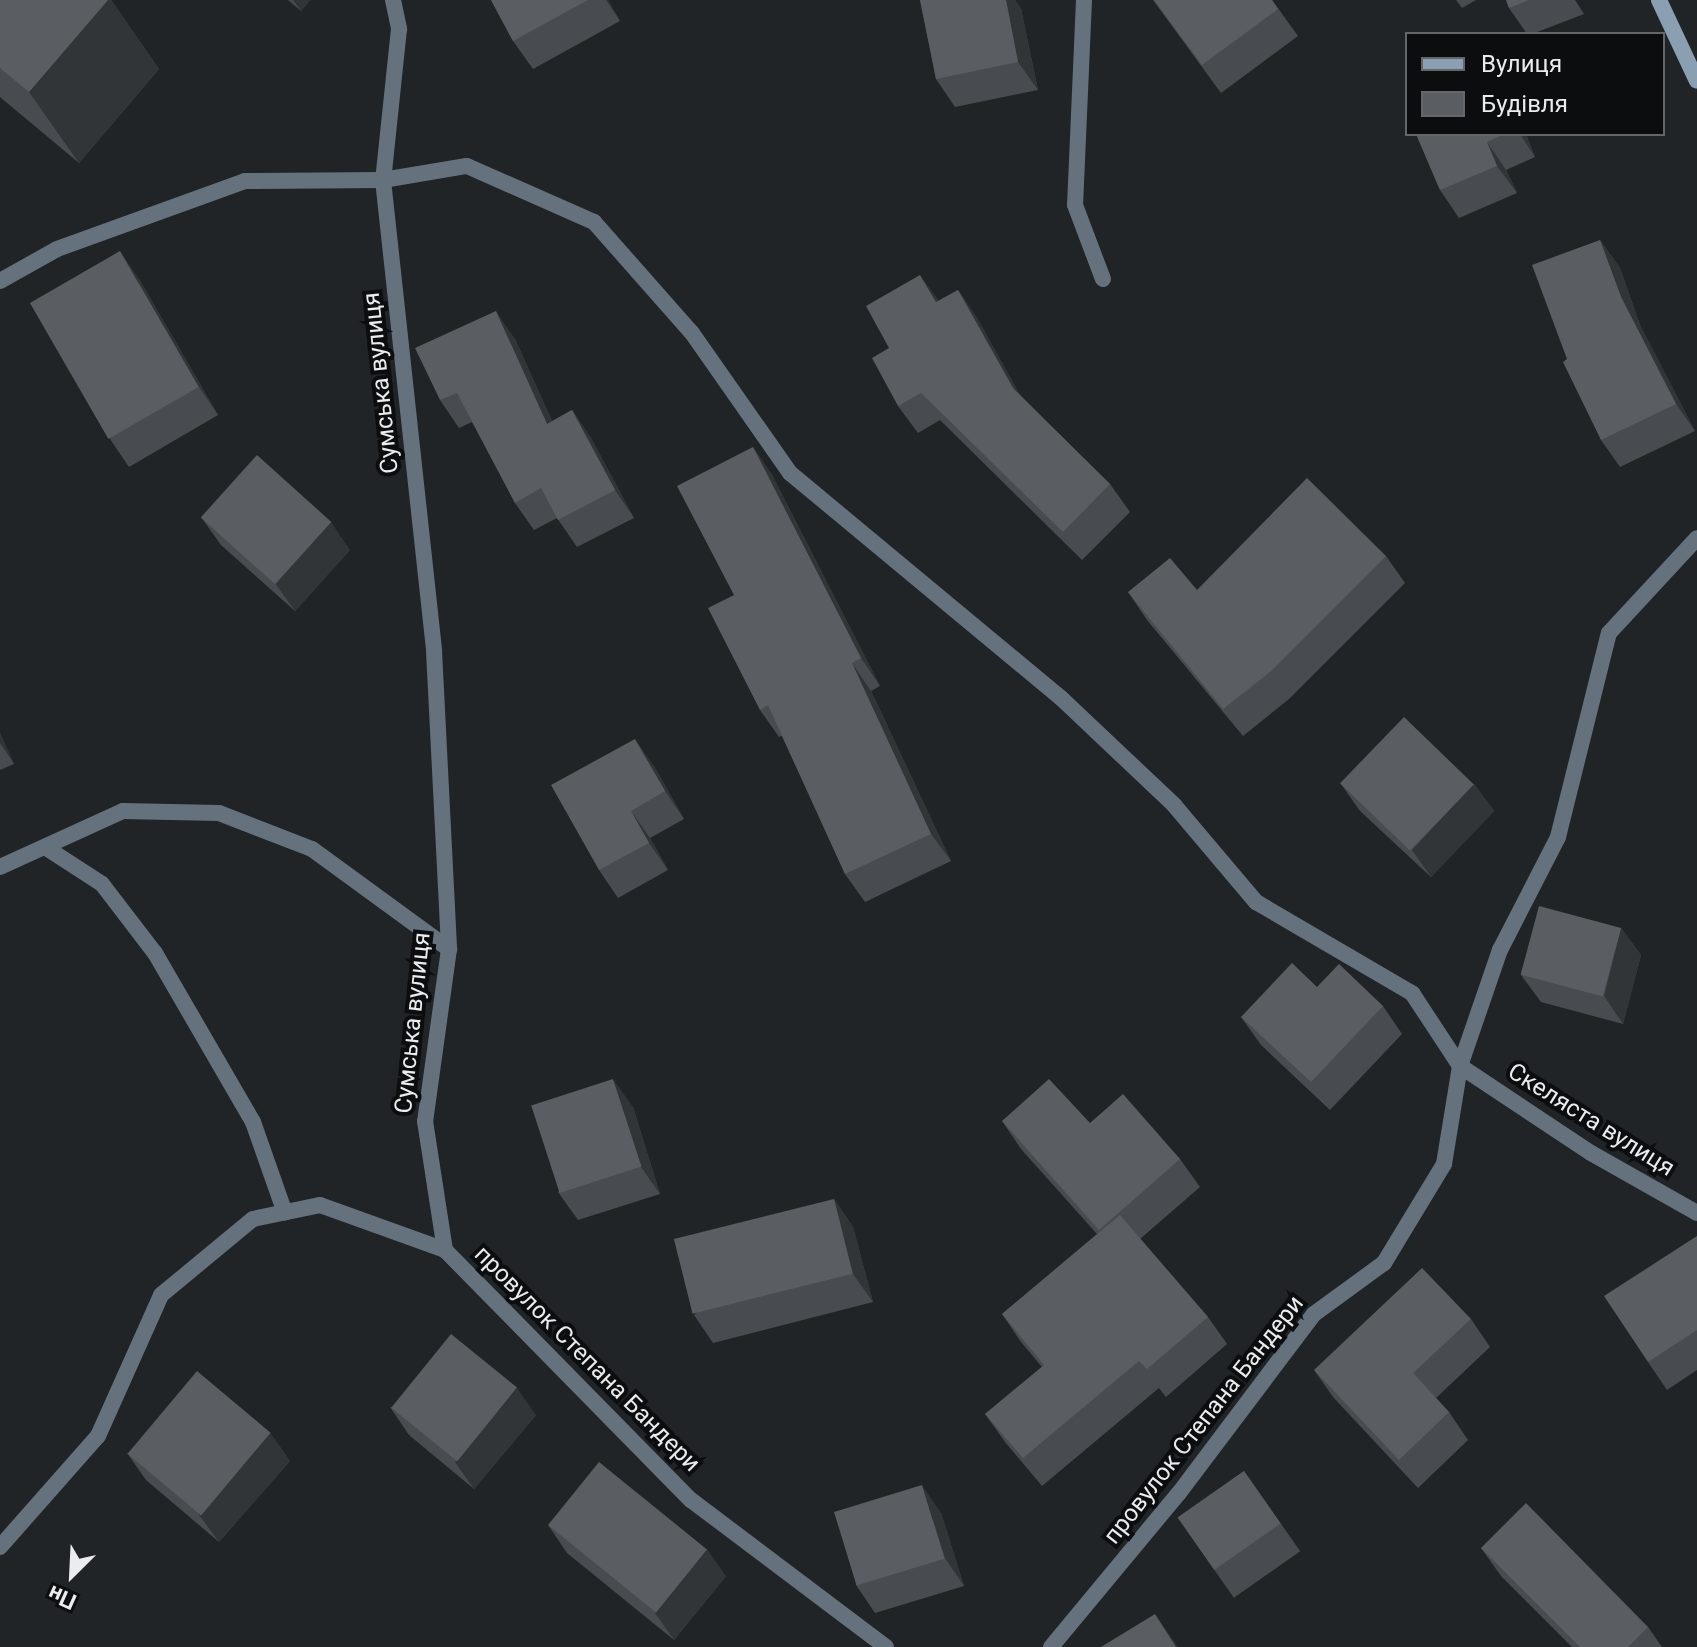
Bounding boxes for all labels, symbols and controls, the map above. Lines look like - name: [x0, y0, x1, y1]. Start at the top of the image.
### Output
- legend: [1405, 32, 1665, 136]
- text: Вулиця: [1481, 50, 1562, 78]
- text: Будівля: [1481, 90, 1568, 118]
- street label: Сумська вулиця: [357, 291, 405, 475]
- street label: Сумська вулиця: [389, 931, 437, 1115]
- street label: Скеляста вулиця: [1502, 1057, 1680, 1183]
- street label: провулок Степана Бандери: [468, 1240, 706, 1478]
- street label: провулок Степана Бандери: [1098, 1290, 1310, 1550]
- north arrow: [32, 1535, 112, 1615]
- text: Пн: [44, 1580, 80, 1615]

